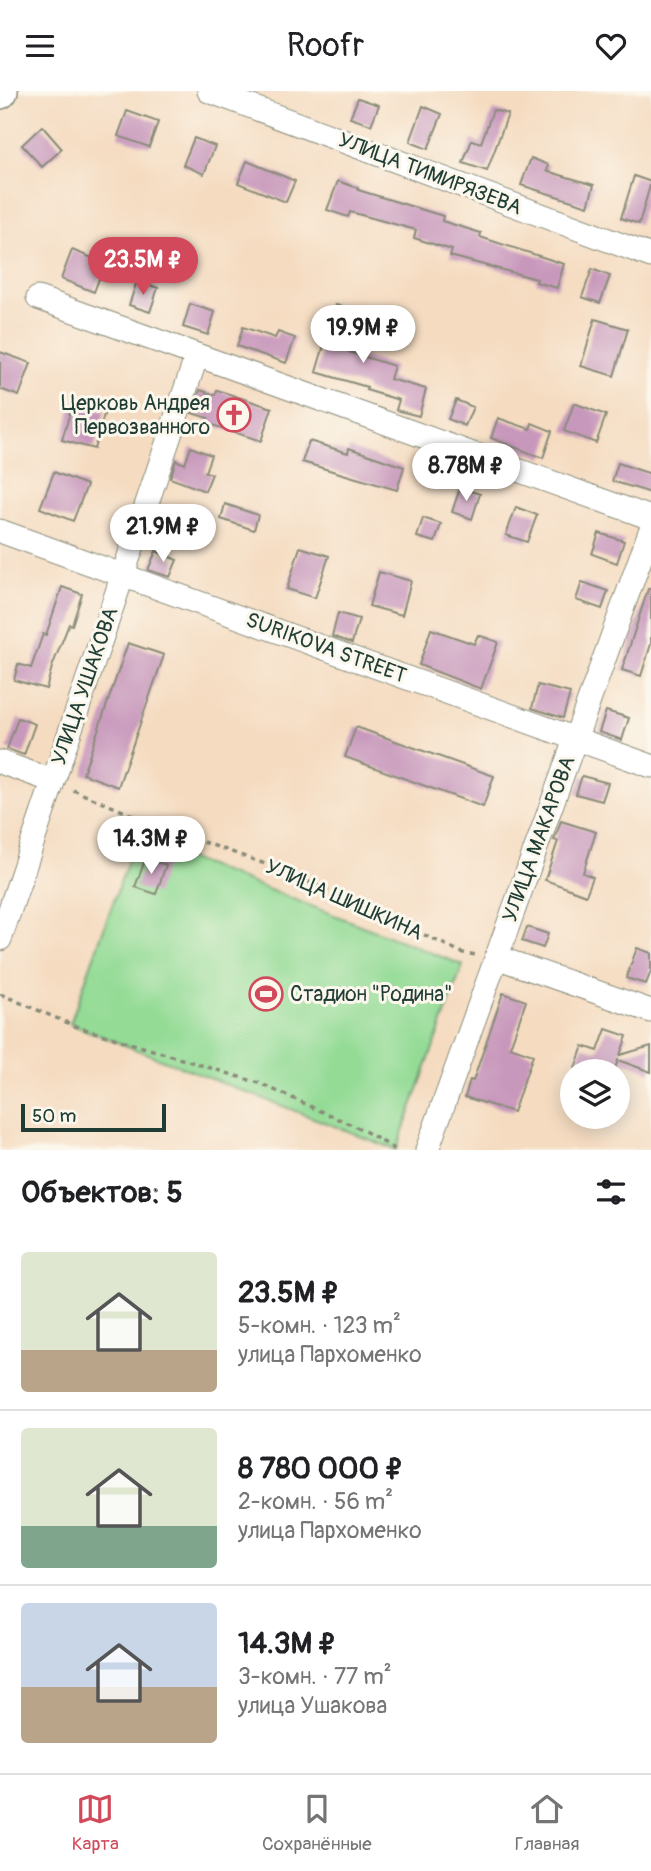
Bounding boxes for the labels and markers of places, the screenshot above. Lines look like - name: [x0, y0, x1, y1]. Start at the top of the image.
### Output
- pin: 23.5M ₽: [78, 237, 208, 297]
- pin: 19.9M ₽: [298, 306, 428, 365]
- place label: Церковь Андрея Первозванного: [61, 390, 210, 441]
- church icon: Церковь Андрея Первозванного: [215, 396, 253, 434]
- pin: 8.78M ₽: [401, 443, 531, 503]
- pin: 21.9M ₽: [98, 505, 228, 564]
- pin: 14.3M ₽: [86, 817, 216, 876]
- sports icon: Стадион "Родина": [247, 975, 285, 1013]
- place label: Стадион "Родина": [290, 981, 452, 1008]

